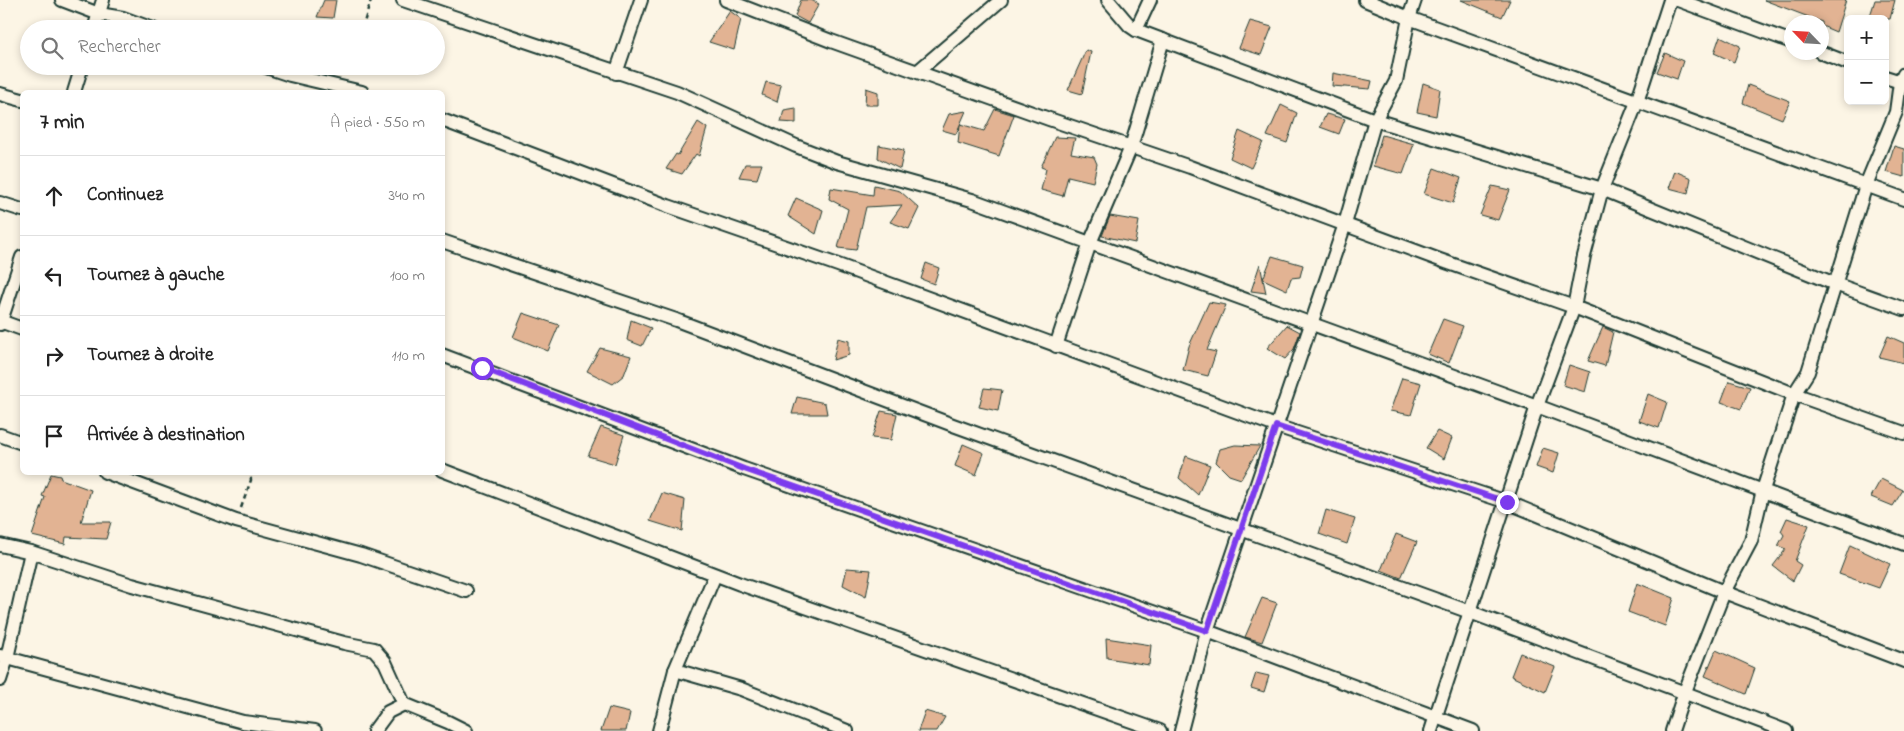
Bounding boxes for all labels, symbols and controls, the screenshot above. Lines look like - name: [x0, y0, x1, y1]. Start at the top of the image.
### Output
- north arrow: [1784, 15, 1829, 60]
- map controls: [1844, 15, 1889, 105]
- button: +: [1844, 15, 1889, 60]
- search box: [20, 20, 445, 75]
- icon: search: [38, 34, 66, 62]
- text: Rechercher: [78, 34, 161, 61]
- button: −: [1844, 60, 1889, 105]
- text: 7 min: [40, 108, 84, 138]
- text: À pied · 550 m: [330, 111, 425, 135]
- icon: ahead: [40, 182, 68, 210]
- text: Continuez: [87, 182, 163, 209]
- text: 340 m: [388, 184, 425, 208]
- icon: left: [40, 262, 68, 290]
- text: Tournez à gauche: [87, 262, 224, 289]
- text: 100 m: [390, 264, 425, 288]
- icon: right: [40, 342, 68, 370]
- text: Tournez à droite: [87, 342, 213, 369]
- text: 110 m: [391, 344, 425, 368]
- route start: [471, 357, 494, 380]
- icon: arrive: [40, 422, 68, 450]
- text: Arrivée à destination: [87, 422, 245, 449]
- route end: [1496, 491, 1519, 514]

